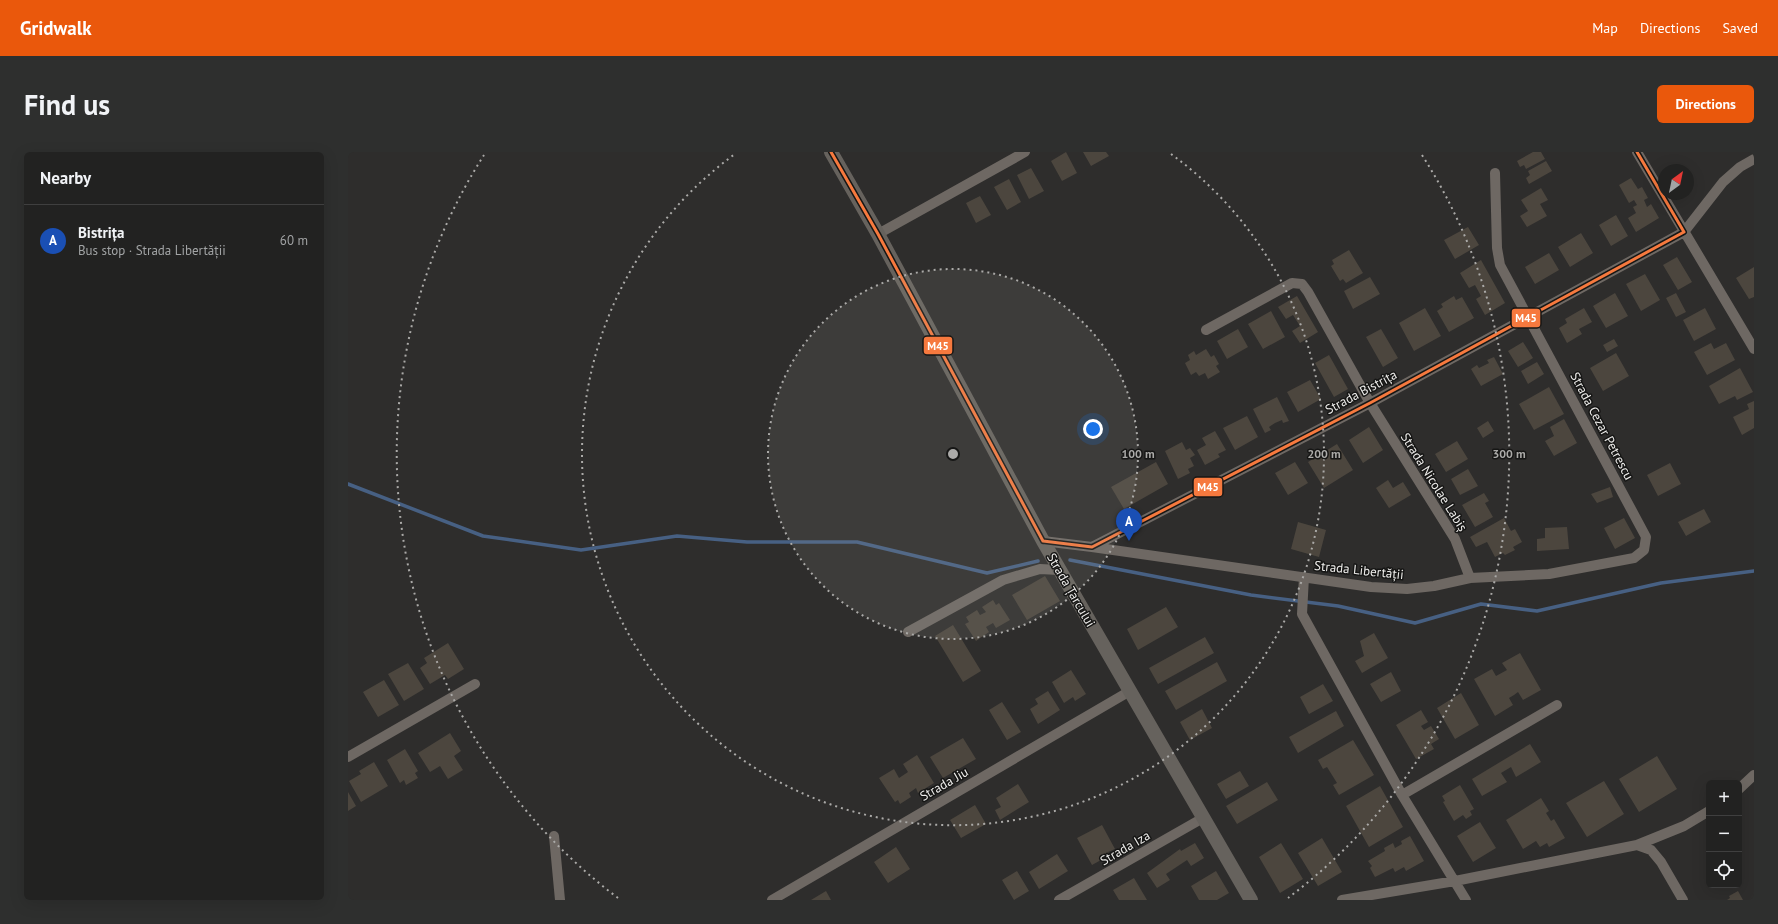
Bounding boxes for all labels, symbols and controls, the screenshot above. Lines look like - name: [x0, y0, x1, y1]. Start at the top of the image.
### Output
- text: Gridwalk: [20, 16, 92, 40]
- text: Map: [1592, 19, 1618, 37]
- text: Directions: [1640, 19, 1700, 37]
- text: Saved: [1722, 19, 1758, 37]
- button: Directions: [1657, 85, 1754, 123]
- text: Find us: [24, 86, 110, 123]
- north arrow: [1658, 164, 1694, 200]
- text: Nearby: [40, 167, 91, 189]
- text: Bistrița: [78, 223, 124, 242]
- text: A: [49, 232, 57, 249]
- text: 60 m: [280, 232, 308, 249]
- text: Bus stop · Strada Libertății: [78, 242, 226, 259]
- line badge: M45: [1511, 308, 1541, 328]
- text: M45: [1515, 311, 1537, 325]
- line badge: M45: [923, 336, 953, 355]
- text: M45: [927, 339, 949, 353]
- street label: Strada Bistrița: [1322, 366, 1400, 418]
- street label: Strada Cezar Petrescu: [1566, 369, 1638, 483]
- your location: [1083, 419, 1103, 439]
- street label: Strada Nicolae Labiș: [1397, 430, 1471, 534]
- text: 100 m: [1121, 446, 1155, 461]
- text: 200 m: [1307, 446, 1341, 461]
- text: 300 m: [1492, 446, 1526, 461]
- centre of rings: [946, 447, 960, 461]
- line badge: M45: [1193, 477, 1223, 497]
- text: M45: [1197, 480, 1219, 494]
- pin: A: [1116, 508, 1142, 541]
- street label: Strada Țarcului: [1043, 550, 1099, 630]
- street label: Strada Libertății: [1313, 557, 1405, 583]
- street label: Strada Jiu: [917, 763, 971, 805]
- map controls: [1706, 780, 1742, 888]
- button: +: [1706, 780, 1742, 816]
- button: −: [1706, 816, 1742, 852]
- street label: Strada Iza: [1097, 827, 1153, 869]
- button: locate: [1706, 852, 1742, 888]

